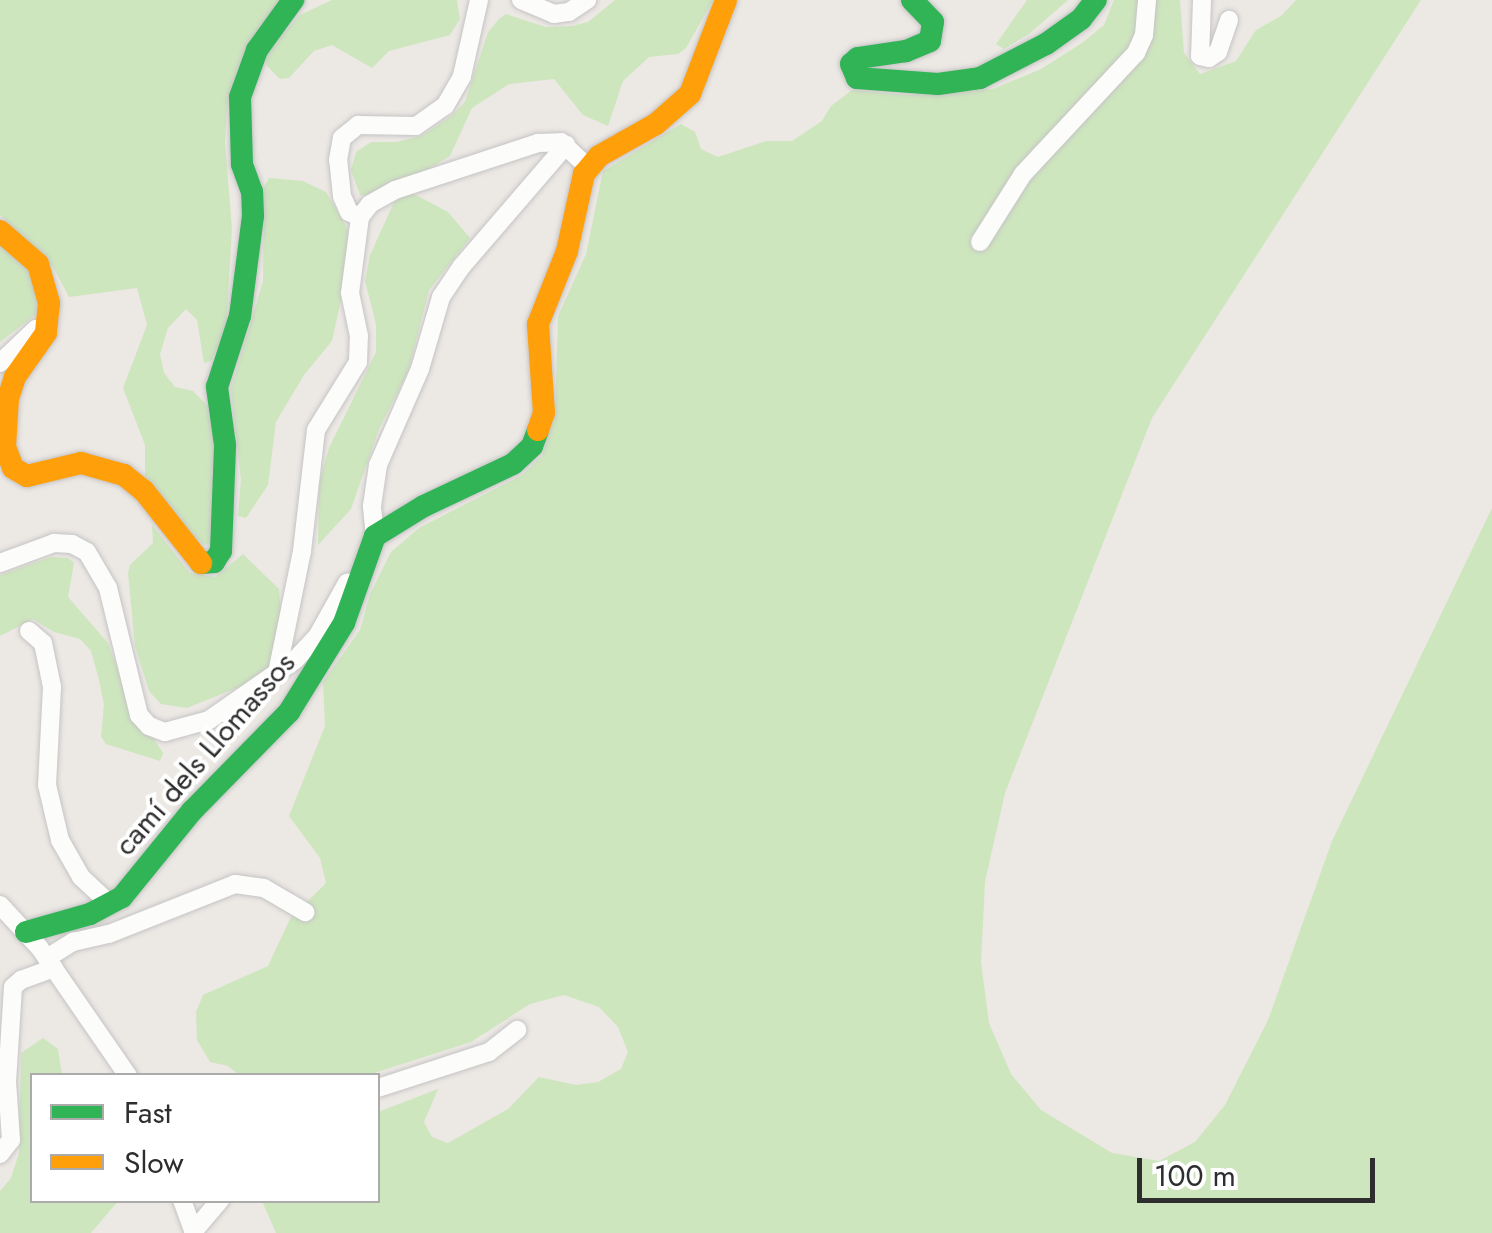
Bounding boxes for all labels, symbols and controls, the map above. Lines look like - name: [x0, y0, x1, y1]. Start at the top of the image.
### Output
- street label: camí dels Llomassos: [107, 645, 303, 863]
- legend: [30, 1073, 380, 1203]
- text: Fast: [124, 1091, 172, 1134]
- scale bar: [1142, 1138, 1380, 1200]
- text: Slow: [124, 1141, 184, 1184]
- text: 100 m: [1154, 1154, 1236, 1197]

